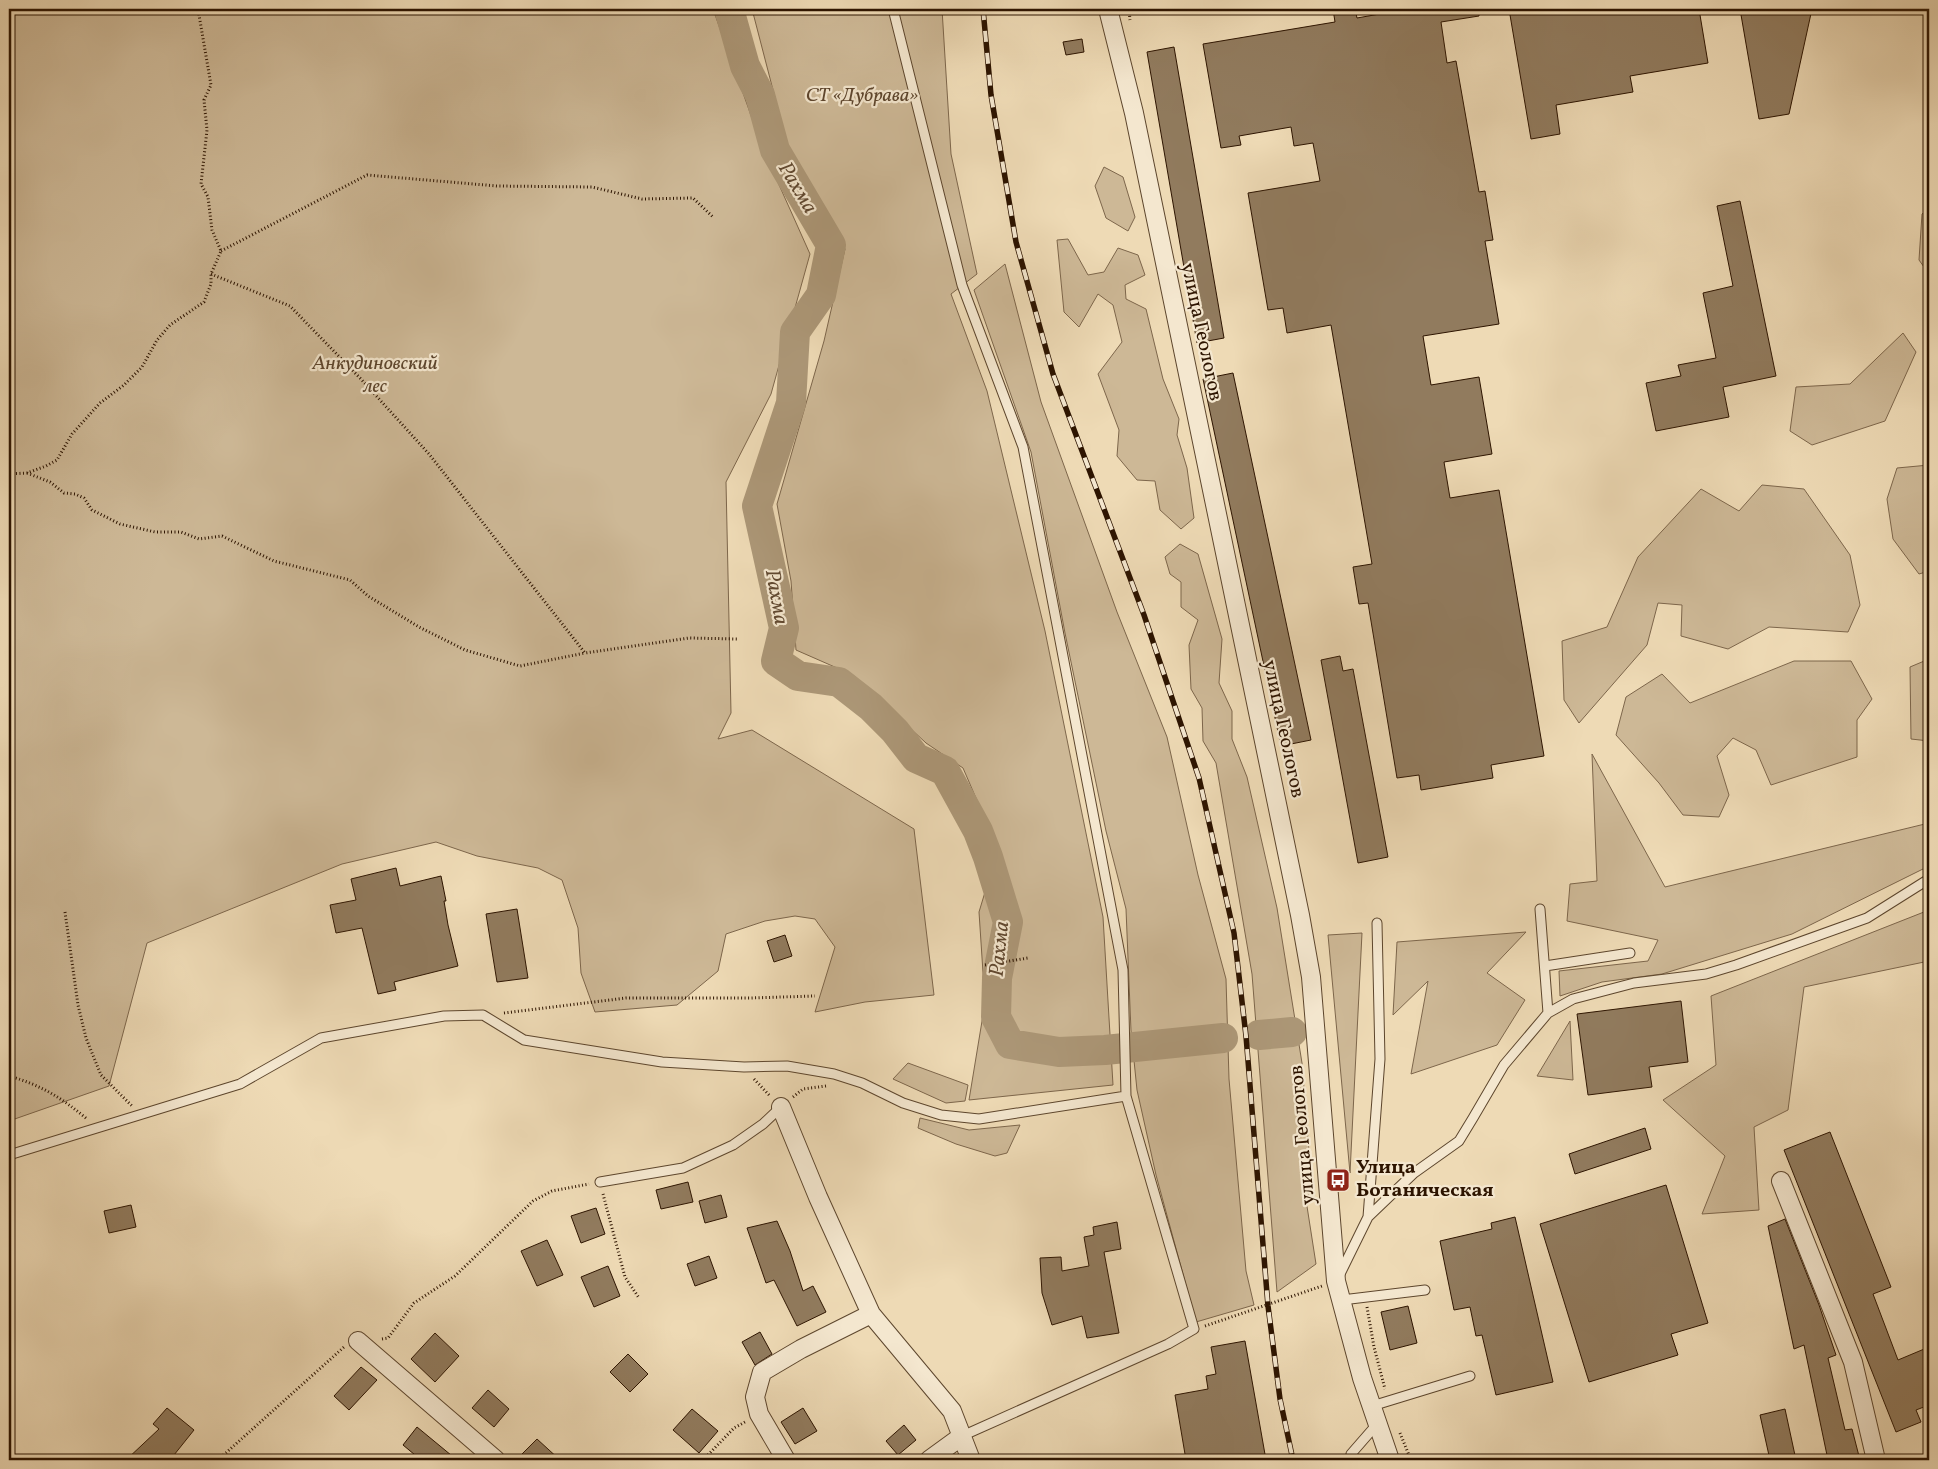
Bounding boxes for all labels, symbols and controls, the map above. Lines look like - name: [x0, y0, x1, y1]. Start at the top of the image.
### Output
- park label: СТ «Дубрава»: [806, 82, 919, 110]
- water label: Рахма: [770, 157, 824, 219]
- street label: улица Геологов: [1173, 260, 1229, 404]
- park label: Анкудиновский лес: [311, 350, 438, 401]
- water label: Рахма: [757, 567, 795, 627]
- street label: улица Геологов: [1255, 657, 1311, 801]
- water label: Рахма: [983, 920, 1017, 978]
- street label: улица Геологов: [1283, 1064, 1323, 1206]
- place label: Улица Ботаническая: [1356, 1154, 1494, 1205]
- bus stop icon: Улица Ботаническая: [1325, 1167, 1351, 1193]

